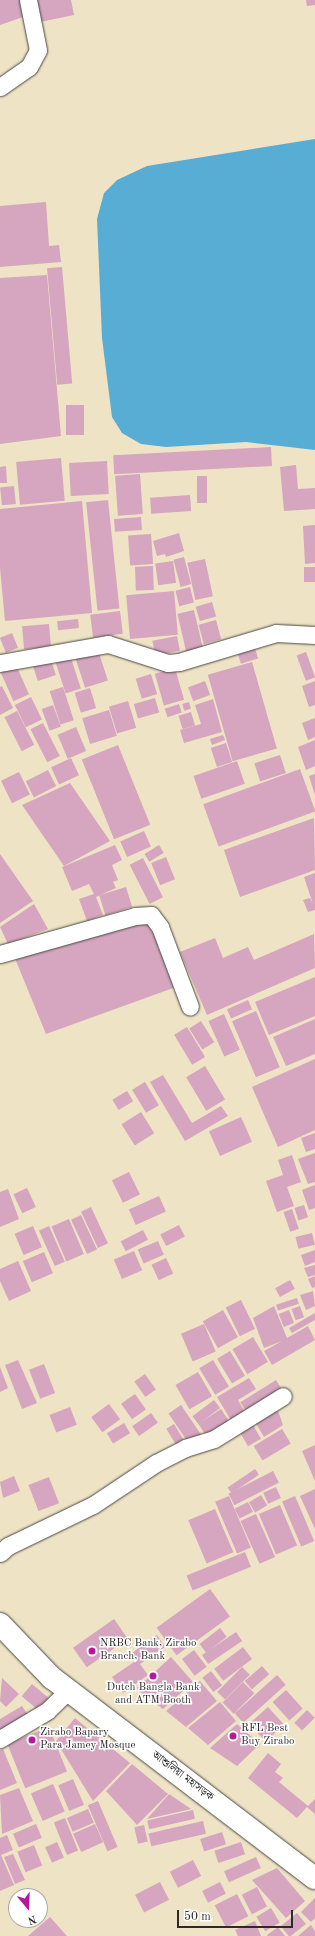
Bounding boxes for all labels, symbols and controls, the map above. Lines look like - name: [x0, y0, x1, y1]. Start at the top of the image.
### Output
- place label: NRBC Bank, Zirabo Branch, Bank: [100, 1638, 196, 1664]
- marker: NRBC Bank, Zirabo Branch, Bank: [87, 1646, 97, 1656]
- marker: Dutch Bangla Bank and ATM Booth: [148, 1671, 158, 1681]
- place label: Dutch Bangla Bank and ATM Booth: [106, 1682, 200, 1708]
- place label: RFL Best Buy Zirabo: [241, 1723, 295, 1749]
- place label: Zirabo Bapary Para Jamey Mosque: [40, 1727, 135, 1753]
- marker: RFL Best Buy Zirabo: [228, 1731, 238, 1741]
- marker: Zirabo Bapary Para Jamey Mosque: [27, 1735, 37, 1745]
- street label: আশুলিয়া মহাসড়ক: [148, 1749, 216, 1805]
- north arrow: [8, 1888, 48, 1928]
- scale bar: [179, 1902, 295, 1928]
- text: 50 m: [184, 1911, 211, 1923]
- text: N: [26, 1912, 38, 1925]

